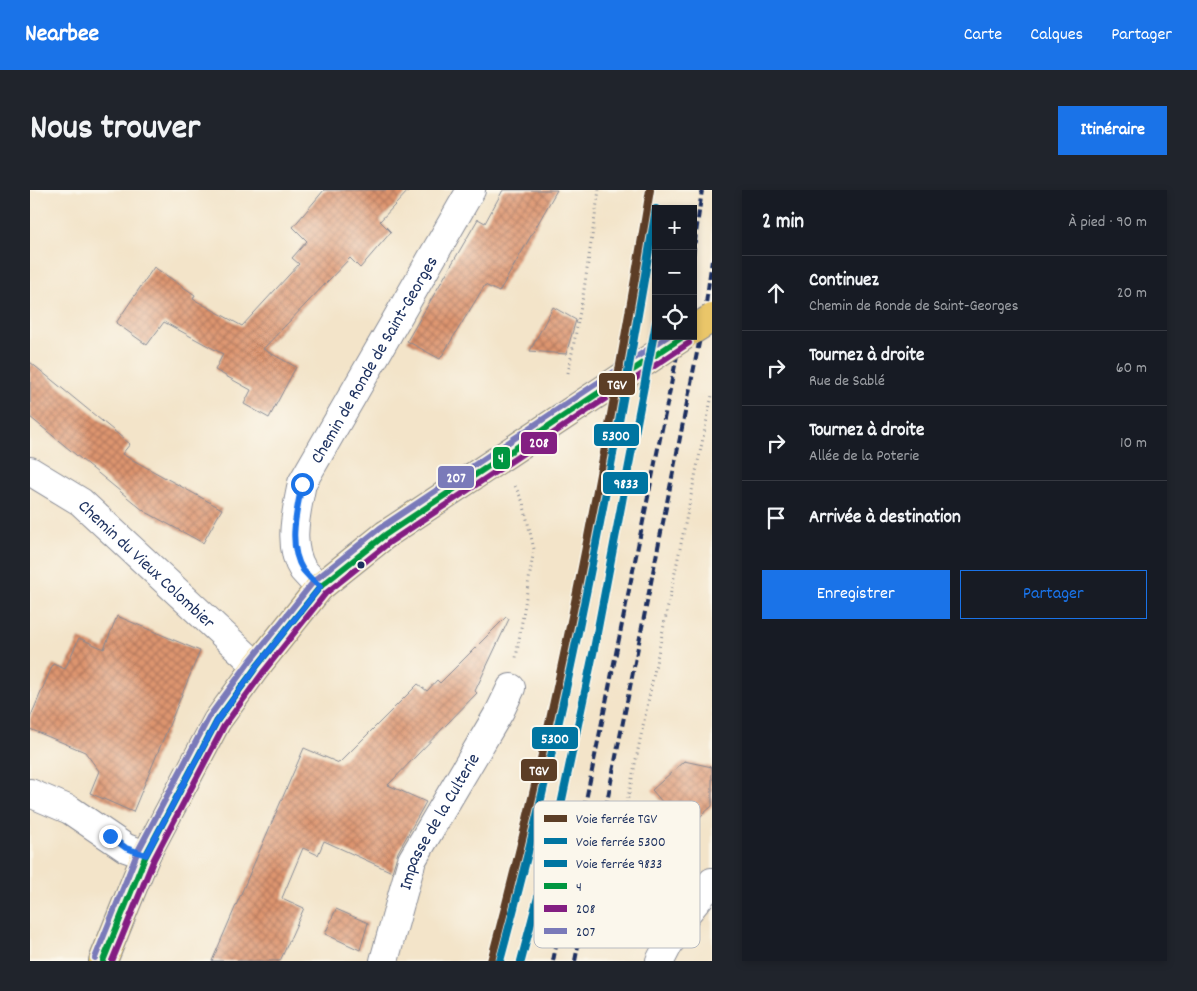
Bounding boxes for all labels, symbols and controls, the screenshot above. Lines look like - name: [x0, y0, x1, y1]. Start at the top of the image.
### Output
- text: Nearbee: [25, 18, 99, 52]
- text: Carte: [964, 23, 1002, 48]
- text: Calques: [1030, 23, 1083, 48]
- text: Partager: [1111, 23, 1172, 48]
- text: Nous trouver: [30, 105, 200, 155]
- button: Itinéraire: [1058, 106, 1167, 155]
- map controls: [652, 205, 697, 340]
- button: +: [652, 205, 697, 250]
- text: 2 min: [762, 208, 804, 238]
- text: À pied · 90 m: [1069, 211, 1147, 234]
- button: −: [652, 250, 697, 295]
- street label: Chemin de Ronde de Saint-Georges: [306, 252, 445, 469]
- text: Continuez: [809, 268, 879, 295]
- icon: ahead: [762, 279, 790, 307]
- text: 20 m: [1117, 282, 1147, 305]
- button: locate: [652, 295, 697, 340]
- text: Chemin de Ronde de Saint-Georges: [809, 295, 1018, 318]
- text: Tournez à droite: [809, 343, 924, 370]
- icon: right: [762, 354, 790, 382]
- text: 60 m: [1116, 357, 1147, 380]
- text: Rue de Sablé: [809, 370, 885, 393]
- line badge: TGV: [598, 372, 636, 396]
- text: TGV: [607, 376, 627, 396]
- text: Tournez à droite: [809, 418, 924, 445]
- line badge: 5300: [593, 423, 640, 447]
- text: 5300: [602, 427, 630, 447]
- icon: right: [762, 429, 790, 457]
- line badge: 208: [520, 431, 558, 455]
- text: 10 m: [1120, 432, 1147, 455]
- text: 208: [529, 434, 549, 454]
- text: Allée de la Poterie: [809, 445, 919, 468]
- line badge: 4: [492, 446, 511, 470]
- text: 4: [498, 449, 504, 469]
- line badge: 207: [437, 465, 475, 489]
- text: 207: [446, 469, 466, 489]
- line badge: 9833: [602, 471, 649, 495]
- route start: [291, 473, 314, 496]
- text: 9833: [614, 475, 638, 495]
- street label: Chemin du Vieux Colombier: [71, 495, 220, 636]
- icon: arrive: [762, 504, 790, 532]
- text: Arrivée à destination: [809, 505, 961, 532]
- unlabelled marker: [356, 560, 366, 570]
- button: Enregistrer: [762, 570, 950, 619]
- button: Partager: [960, 570, 1147, 619]
- line badge: 5300: [531, 726, 579, 750]
- text: 5300: [541, 730, 569, 750]
- street label: Impasse de la Culterie: [394, 749, 487, 893]
- line badge: TGV: [520, 758, 558, 782]
- text: TGV: [529, 762, 549, 782]
- legend: [534, 801, 700, 948]
- text: Voie ferrée TGV: [576, 810, 657, 830]
- route end: [99, 825, 122, 848]
- text: Voie ferrée 5300: [576, 833, 666, 853]
- text: Voie ferrée 9833: [576, 855, 662, 875]
- text: 4: [576, 878, 582, 898]
- text: 208: [576, 900, 596, 920]
- text: 207: [576, 923, 595, 943]

